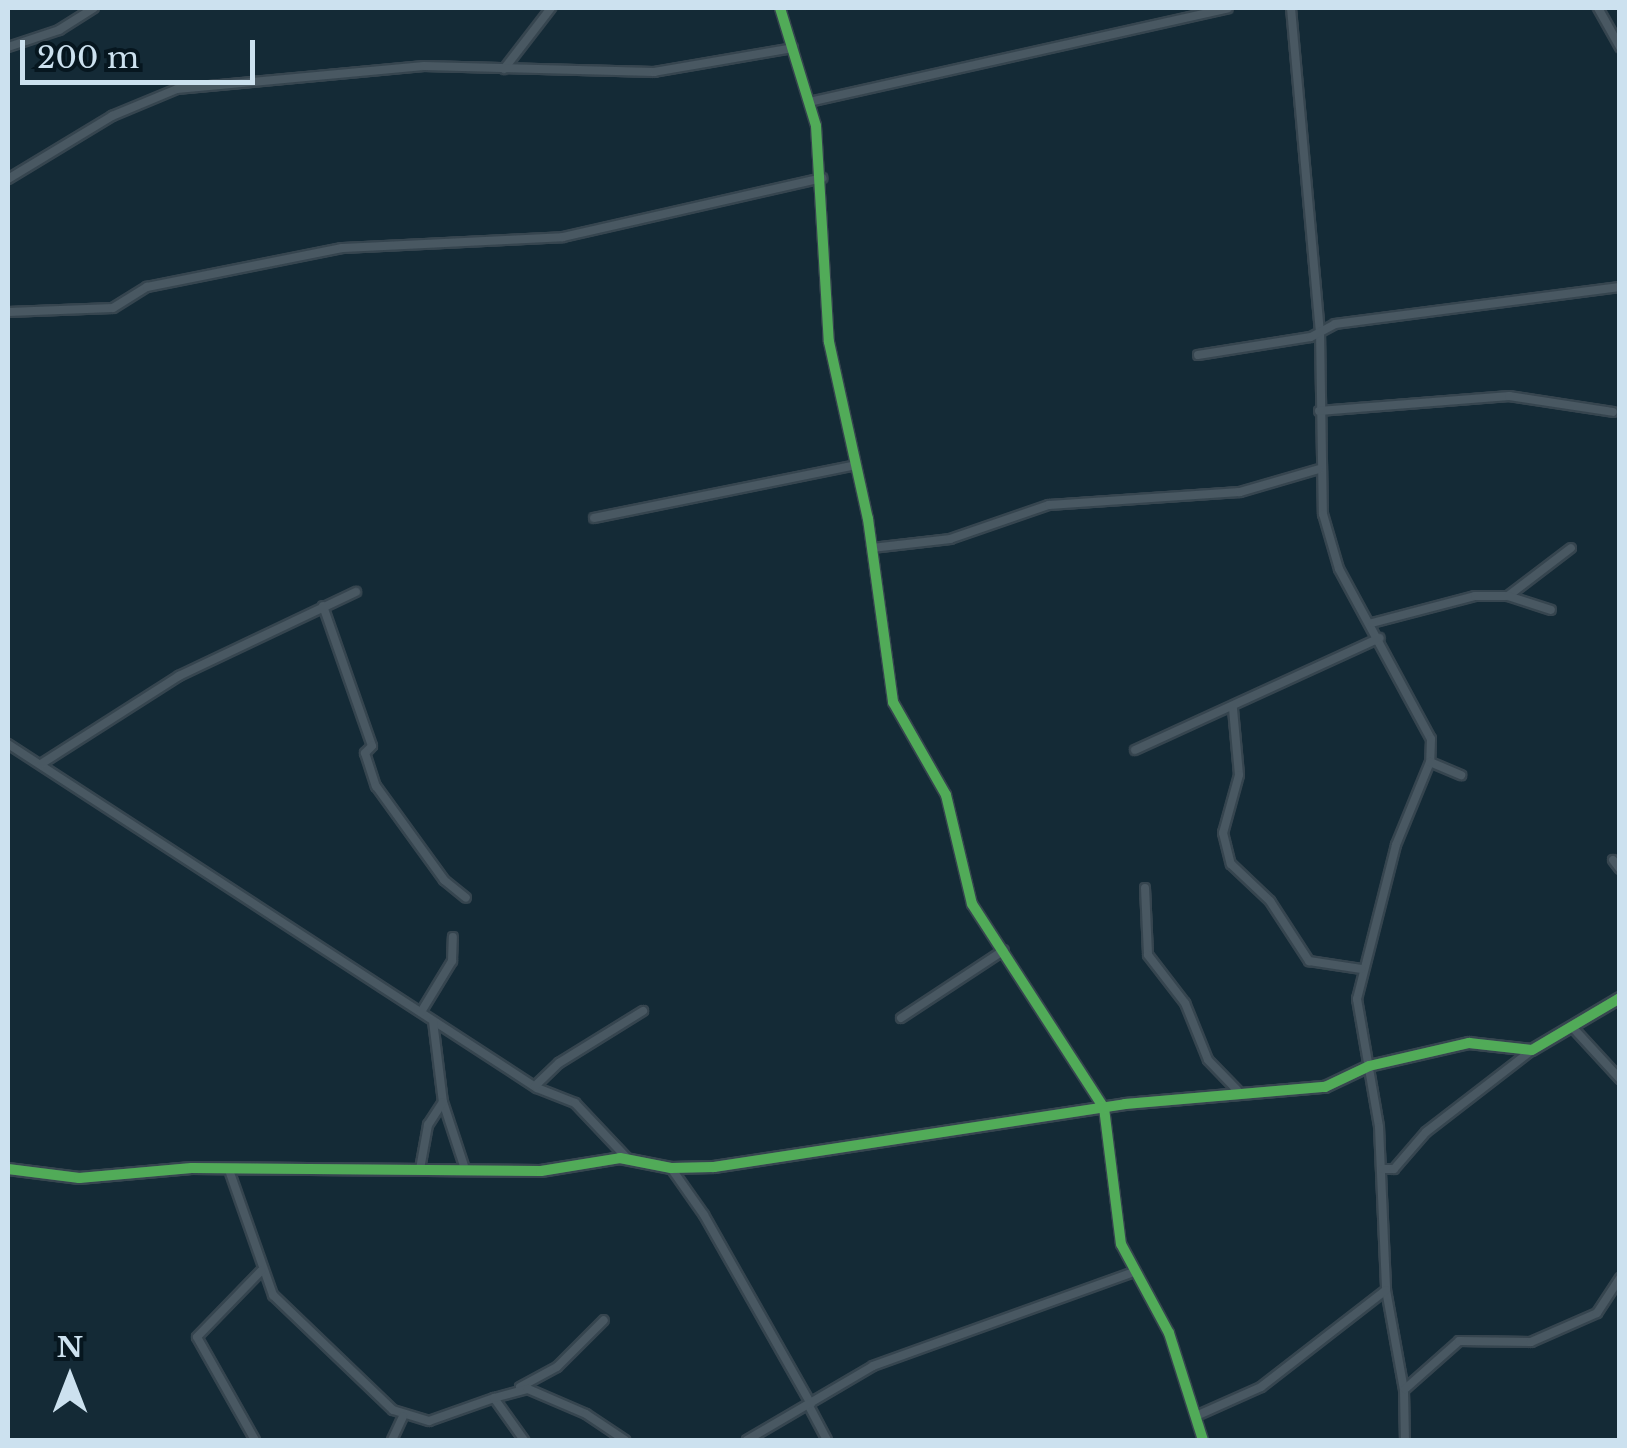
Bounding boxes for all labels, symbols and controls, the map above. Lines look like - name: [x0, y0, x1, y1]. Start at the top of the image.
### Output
- scale bar: [25, 20, 260, 82]
- text: 200 m: [37, 39, 139, 76]
- north arrow: [20, 1328, 120, 1428]
- text: N: [57, 1330, 83, 1365]

